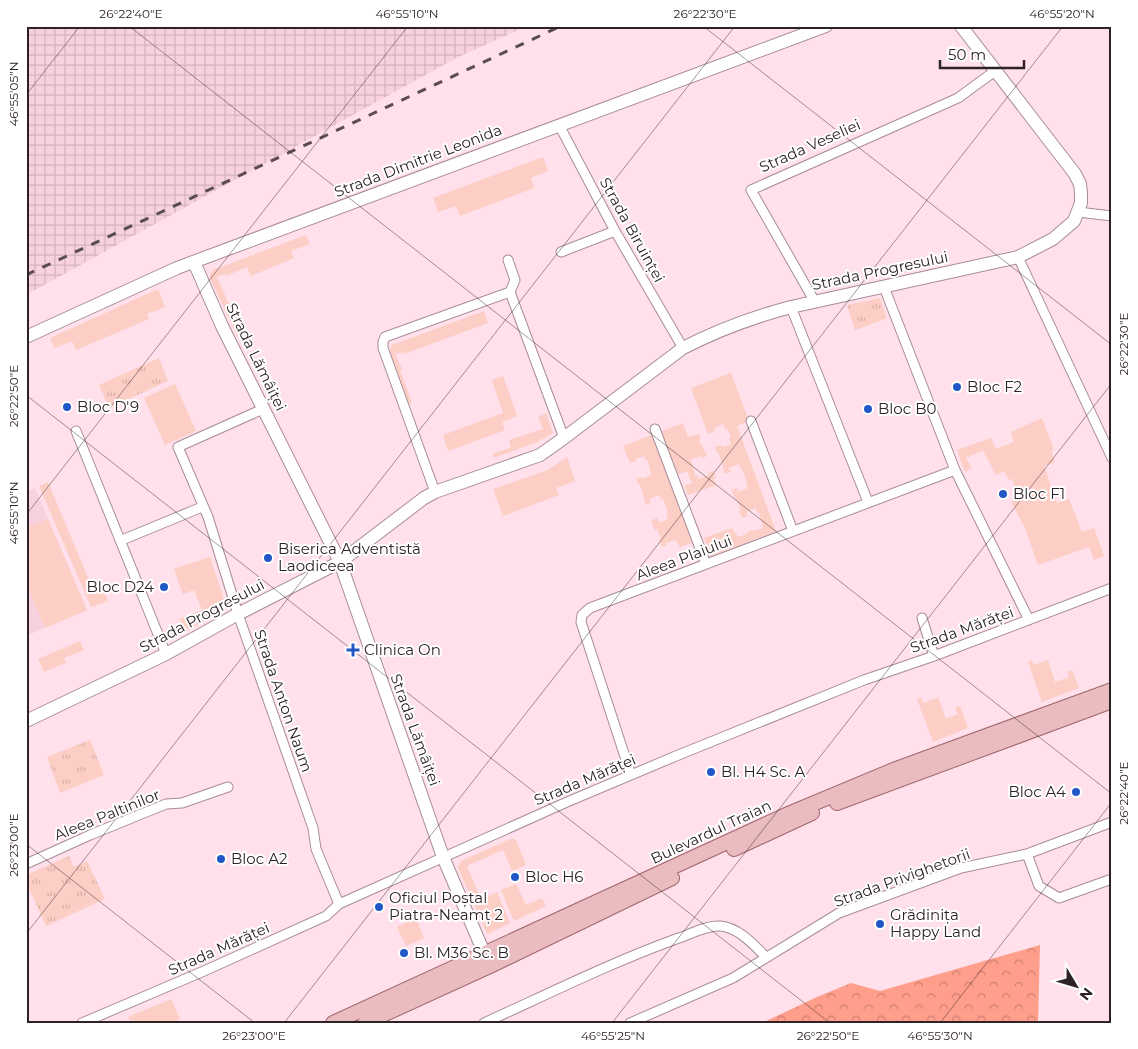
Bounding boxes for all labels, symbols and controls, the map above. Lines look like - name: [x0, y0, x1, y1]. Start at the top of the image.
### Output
- text: 26°22'40"E: [99, 6, 163, 21]
- text: 46°55'10"N: [375, 6, 439, 21]
- text: 26°22'30"E: [674, 6, 736, 21]
- text: 46°55'20"N: [1029, 6, 1095, 21]
- scale bar: [940, 38, 1024, 70]
- text: 50 m: [948, 45, 986, 64]
- text: 46°55'05"N: [6, 61, 21, 127]
- street label: Strada Veseliei: [756, 115, 863, 176]
- street label: Strada Dimitrie Leonida: [331, 120, 504, 201]
- street label: Strada Biruinței: [595, 174, 669, 286]
- street label: Strada Progresului: [810, 247, 950, 294]
- street label: Strada Lămâiței: [221, 300, 291, 414]
- text: 26°22'30"E: [1116, 313, 1131, 375]
- text: 26°22'50"E: [6, 365, 21, 427]
- place label: Bloc F2: [967, 377, 1022, 396]
- marker: Bloc F2: [951, 381, 963, 393]
- place label: Bloc D'9: [77, 397, 139, 416]
- place label: Bloc B0: [878, 399, 936, 418]
- marker: Bloc D'9: [61, 401, 73, 413]
- marker: Bloc B0: [862, 403, 874, 415]
- text: 46°55'10"N: [6, 481, 21, 545]
- place label: Bloc F1: [1013, 484, 1065, 503]
- marker: Bloc F1: [997, 488, 1009, 500]
- street label: Aleea Plaiului: [633, 530, 735, 585]
- place label: Biserica Adventistă Laodiceea: [278, 539, 421, 575]
- marker: Biserica Adventistă Laodiceea: [262, 552, 274, 564]
- street label: Strada Progresului: [136, 575, 268, 657]
- place label: Bloc D24: [87, 577, 154, 596]
- marker: Bloc D24: [158, 581, 170, 593]
- street label: Strada Mărăței: [907, 602, 1017, 658]
- street label: Strada Anton Naum: [250, 627, 317, 775]
- place label: Clinica On: [364, 640, 441, 659]
- marker: Clinica On: [346, 643, 360, 657]
- street label: Strada Lămâiței: [385, 671, 445, 789]
- street label: Strada Mărăței: [531, 750, 639, 810]
- text: 26°22'40"E: [1116, 761, 1131, 825]
- place label: Bl. H4 Sc. A: [721, 762, 806, 781]
- marker: Bl. H4 Sc. A: [705, 766, 717, 778]
- place label: Bloc A4: [1008, 782, 1066, 801]
- street label: Aleea Paltinilor: [51, 785, 163, 844]
- marker: Bloc A4: [1070, 786, 1082, 798]
- street label: Bulevardul Traian: [648, 795, 774, 868]
- text: 26°23'00"E: [6, 813, 21, 877]
- street label: Strada Privighetorii: [831, 844, 973, 911]
- place label: Bloc A2: [231, 849, 287, 868]
- marker: Bloc A2: [215, 853, 227, 865]
- place label: Bloc H6: [525, 867, 583, 886]
- marker: Bloc H6: [509, 871, 521, 883]
- place label: Oficiul Poștal Piatra-Neamț 2: [389, 888, 503, 925]
- marker: Oficiul Poștal Piatra-Neamț 2: [373, 901, 385, 913]
- place label: Grădinița Happy Land: [890, 905, 981, 941]
- street label: Strada Mărăței: [165, 918, 273, 980]
- marker: Grădinița Happy Land: [874, 918, 886, 930]
- place label: Bl. M36 Sc. B: [414, 943, 509, 962]
- marker: Bl. M36 Sc. B: [398, 947, 410, 959]
- north arrow: [1050, 962, 1100, 1012]
- text: N: [1076, 984, 1097, 1004]
- text: 26°23'00"E: [222, 1028, 286, 1043]
- text: 46°55'25"N: [581, 1028, 645, 1043]
- text: 26°22'50"E: [797, 1028, 859, 1043]
- text: 46°55'30"N: [907, 1028, 973, 1043]

